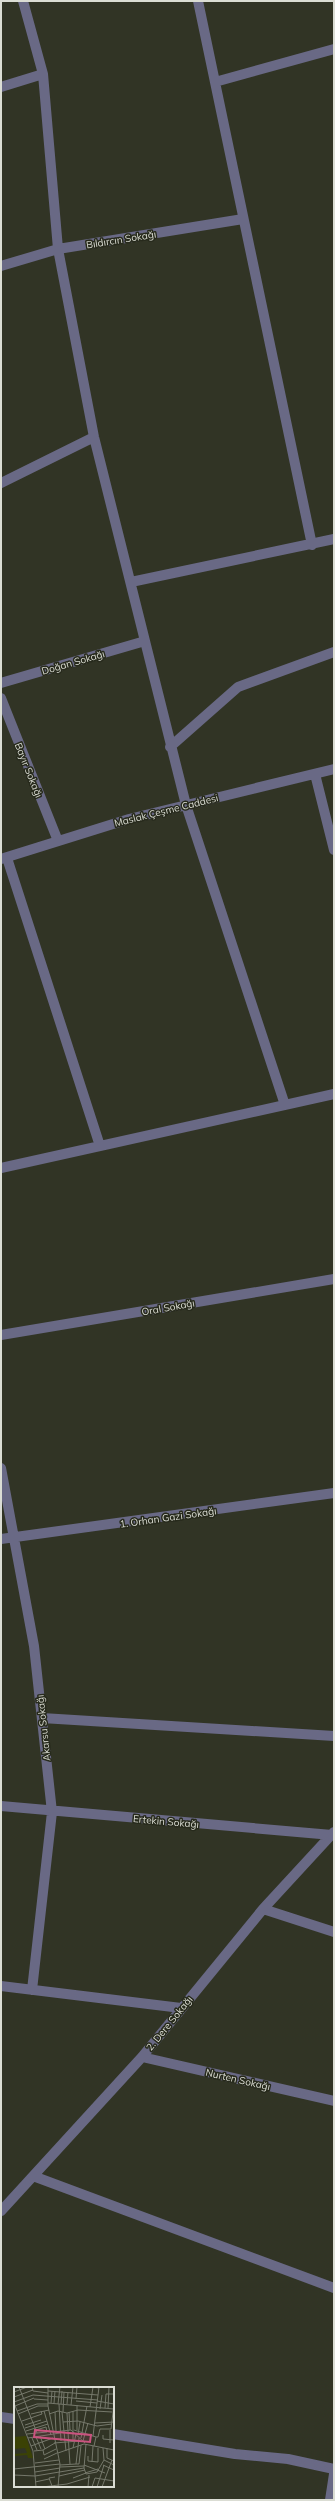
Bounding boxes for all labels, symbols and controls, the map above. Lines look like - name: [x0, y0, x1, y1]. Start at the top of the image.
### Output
- street label: Bıldırcın Sokağı: [85, 228, 157, 251]
- street label: Doğan Sokağı: [40, 647, 106, 678]
- street label: Bayır Sokağı: [12, 741, 45, 800]
- street label: Maslak Çeşme Caddesi: [113, 791, 220, 830]
- street label: Oral Sokağı: [140, 1296, 196, 1319]
- street label: 1. Orhan Gazi Sokağı: [119, 1504, 217, 1531]
- street label: Akarsu Sokağı: [34, 1694, 53, 1762]
- street label: Ertekin Sokağı: [132, 1812, 199, 1831]
- street label: 2. Dere Sokağı: [143, 1993, 195, 2053]
- street label: Nurten Sokağı: [204, 2066, 271, 2093]
- inset map: [14, 2387, 114, 2487]

